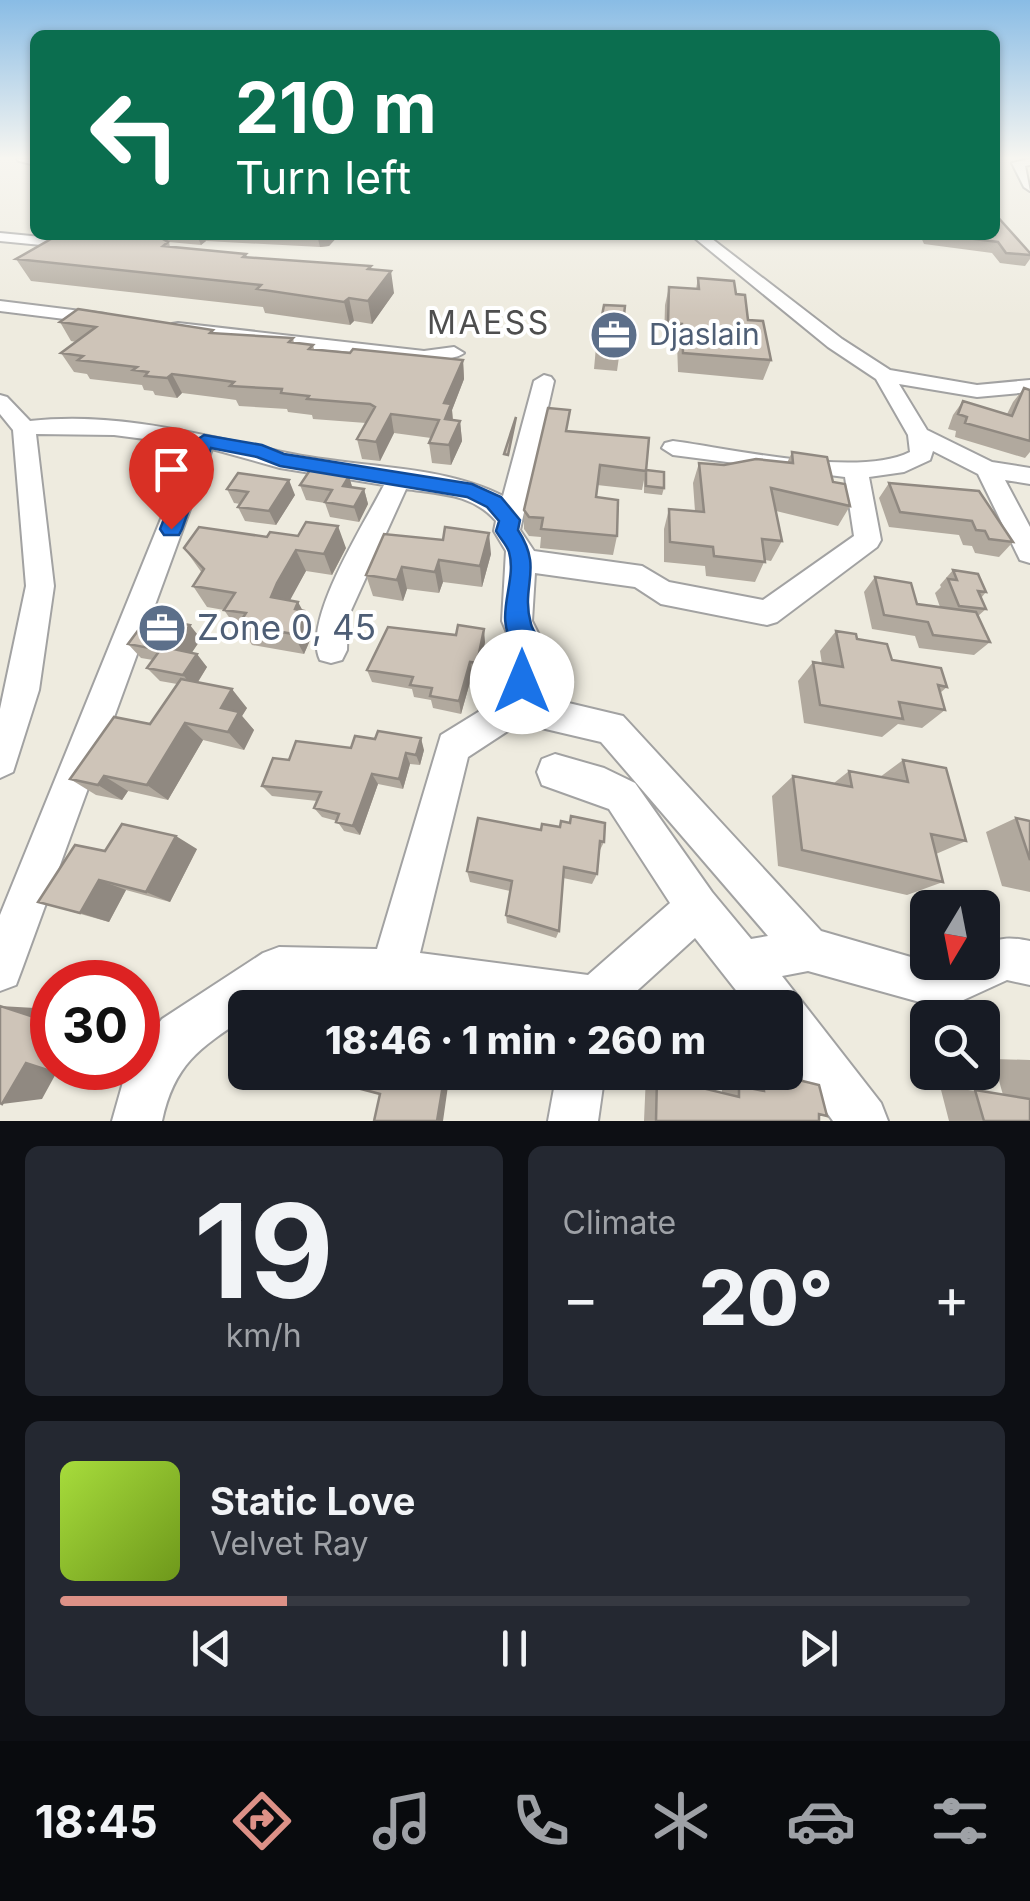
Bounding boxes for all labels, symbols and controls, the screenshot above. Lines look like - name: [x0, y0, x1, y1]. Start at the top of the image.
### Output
- text: 210 m: [235, 65, 437, 150]
- icon: left: [70, 70, 200, 200]
- text: Turn left: [235, 150, 411, 205]
- district label: MAESS: [427, 303, 551, 342]
- office icon: Djaslain: [588, 309, 640, 361]
- place label: Djaslain: [649, 316, 760, 352]
- pin: [129, 427, 214, 530]
- icon: arrive: [144, 442, 199, 497]
- office icon: Zone 0, 45: [136, 602, 188, 654]
- place label: Zone 0, 45: [197, 606, 376, 648]
- position arrow: [470, 630, 574, 734]
- north arrow: [910, 890, 1000, 980]
- map controls: [910, 890, 1000, 1090]
- speed limit sign: 30: [30, 960, 160, 1090]
- button: search: [910, 1000, 1000, 1090]
- text: 18:46 · 1 min · 260 m: [325, 1017, 706, 1063]
- text: 19: [194, 1172, 334, 1329]
- text: Climate: [563, 1203, 676, 1242]
- text: 20°: [699, 1252, 833, 1343]
- text: −: [563, 1265, 599, 1331]
- text: +: [934, 1265, 970, 1331]
- text: km/h: [226, 1316, 302, 1355]
- text: Static Love: [210, 1478, 415, 1524]
- text: Velvet Ray: [210, 1524, 368, 1563]
- icon: previous: [184, 1621, 239, 1676]
- icon: pause: [487, 1621, 542, 1676]
- icon: next: [791, 1621, 846, 1676]
- icon: directions: [227, 1786, 297, 1856]
- icon: music: [367, 1786, 437, 1856]
- icon: phone: [506, 1786, 576, 1856]
- icon: climate: [646, 1786, 716, 1856]
- icon: car: [786, 1786, 856, 1856]
- icon: filters: [925, 1786, 995, 1856]
- text: 18:45: [35, 1794, 158, 1849]

